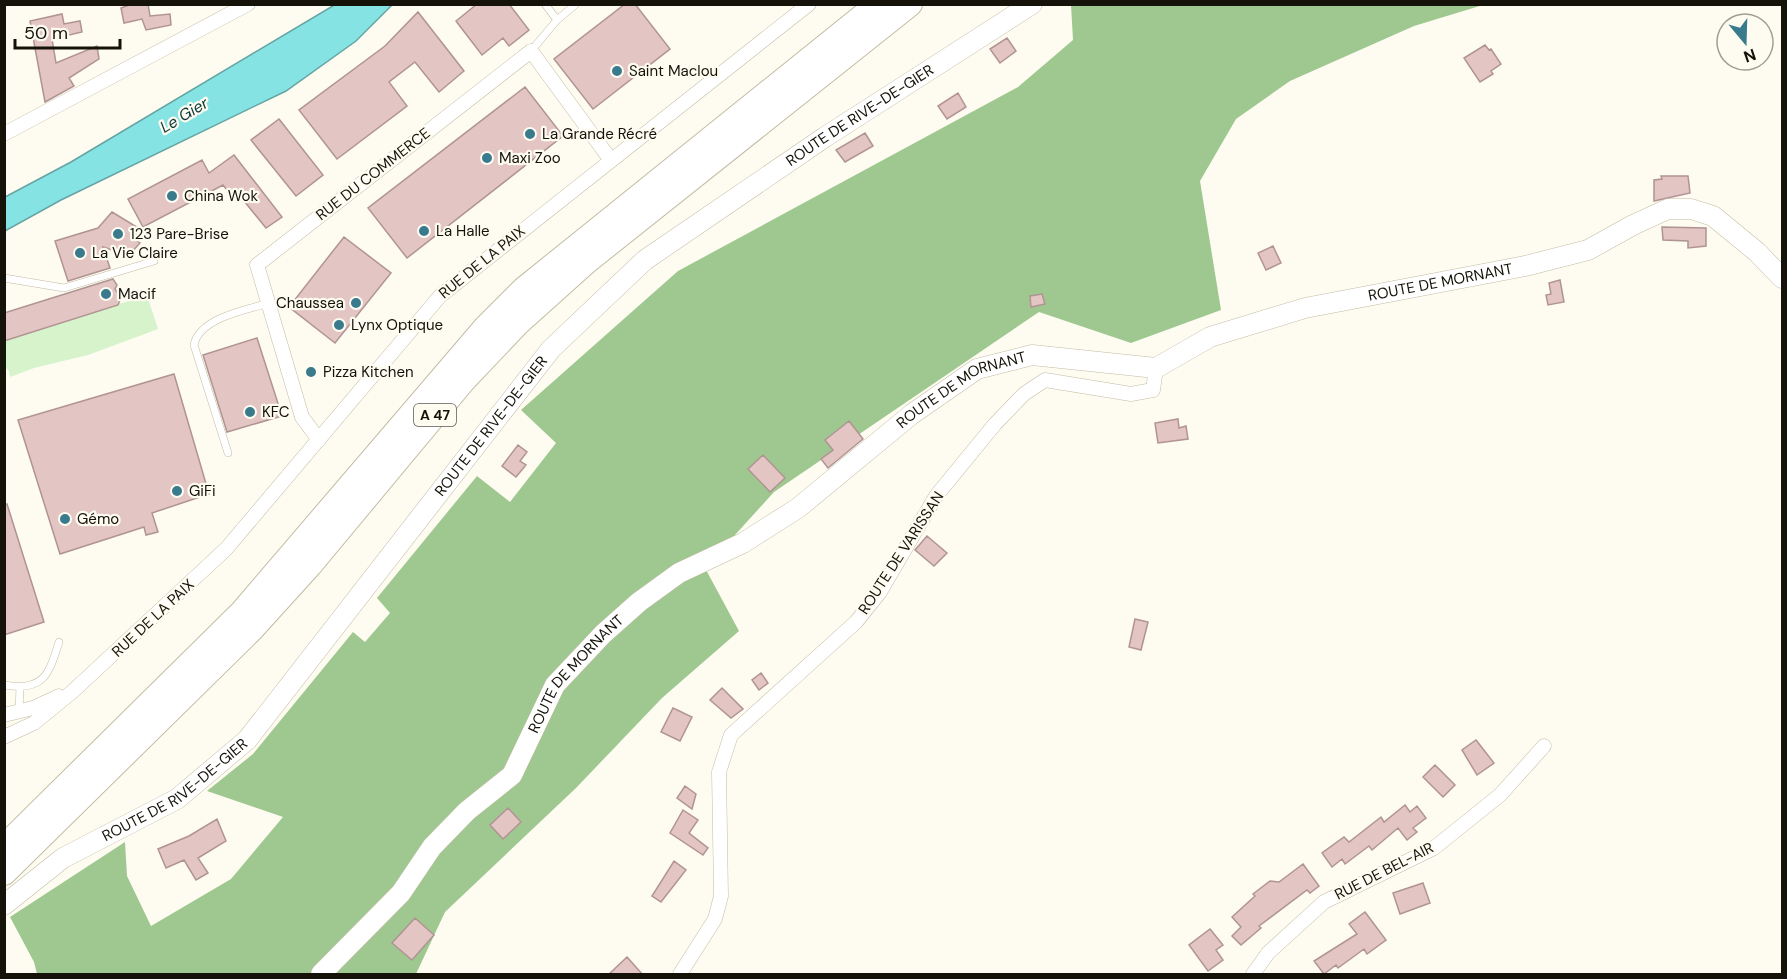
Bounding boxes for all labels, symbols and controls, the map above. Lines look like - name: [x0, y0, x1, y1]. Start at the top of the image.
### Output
- scale bar: [15, 12, 120, 50]
- north arrow: [1715, 12, 1775, 72]
- text: 50 m: [24, 21, 68, 45]
- text: N: [1741, 44, 1759, 68]
- street label: ROUTE DE RIVE-DE-GIER: [782, 60, 937, 171]
- place label: Saint Maclou: [629, 61, 718, 81]
- marker: Saint Maclou: [610, 64, 624, 78]
- water label: Le Gier: [156, 92, 213, 138]
- street label: RUE DU COMMERCE: [312, 123, 434, 225]
- place label: La Grande Récré: [542, 124, 657, 144]
- marker: La Grande Récré: [523, 127, 537, 141]
- place label: Maxi Zoo: [499, 148, 561, 168]
- marker: Maxi Zoo: [480, 151, 494, 165]
- place label: China Wok: [184, 186, 258, 206]
- marker: China Wok: [165, 189, 179, 203]
- street label: RUE DE LA PAIX: [435, 221, 529, 303]
- place label: La Halle: [436, 221, 490, 241]
- place label: 123 Pare-Brise: [130, 224, 229, 244]
- marker: La Halle: [417, 224, 431, 238]
- marker: 123 Pare-Brise: [111, 227, 125, 241]
- place label: La Vie Claire: [92, 243, 178, 263]
- marker: La Vie Claire: [73, 246, 87, 260]
- street label: ROUTE DE MORNANT: [1367, 259, 1514, 306]
- place label: Macif: [118, 284, 156, 304]
- marker: Macif: [99, 287, 113, 301]
- place label: Chaussea: [276, 293, 344, 313]
- marker: Chaussea: [349, 296, 363, 310]
- place label: Lynx Optique: [351, 315, 443, 335]
- marker: Lynx Optique: [332, 318, 346, 332]
- street label: ROUTE DE MORNANT: [892, 347, 1028, 433]
- street label: ROUTE DE RIVE-DE-GIER: [430, 352, 552, 500]
- place label: Pizza Kitchen: [323, 362, 414, 382]
- marker: Pizza Kitchen: [304, 365, 318, 379]
- place label: KFC: [262, 402, 290, 422]
- road number: A 47: [414, 404, 456, 426]
- marker: KFC: [243, 405, 257, 419]
- place label: GiFi: [189, 481, 216, 501]
- marker: GiFi: [170, 484, 184, 498]
- street label: ROUTE DE VARISSAN: [854, 488, 948, 618]
- place label: Gémo: [77, 509, 119, 529]
- marker: Gémo: [58, 512, 72, 526]
- street label: RUE DE LA PAIX: [108, 575, 198, 661]
- street label: ROUTE DE MORNANT: [524, 610, 628, 736]
- street label: ROUTE DE RIVE-DE-GIER: [99, 734, 252, 846]
- street label: RUE DE BEL-AIR: [1331, 837, 1437, 905]

